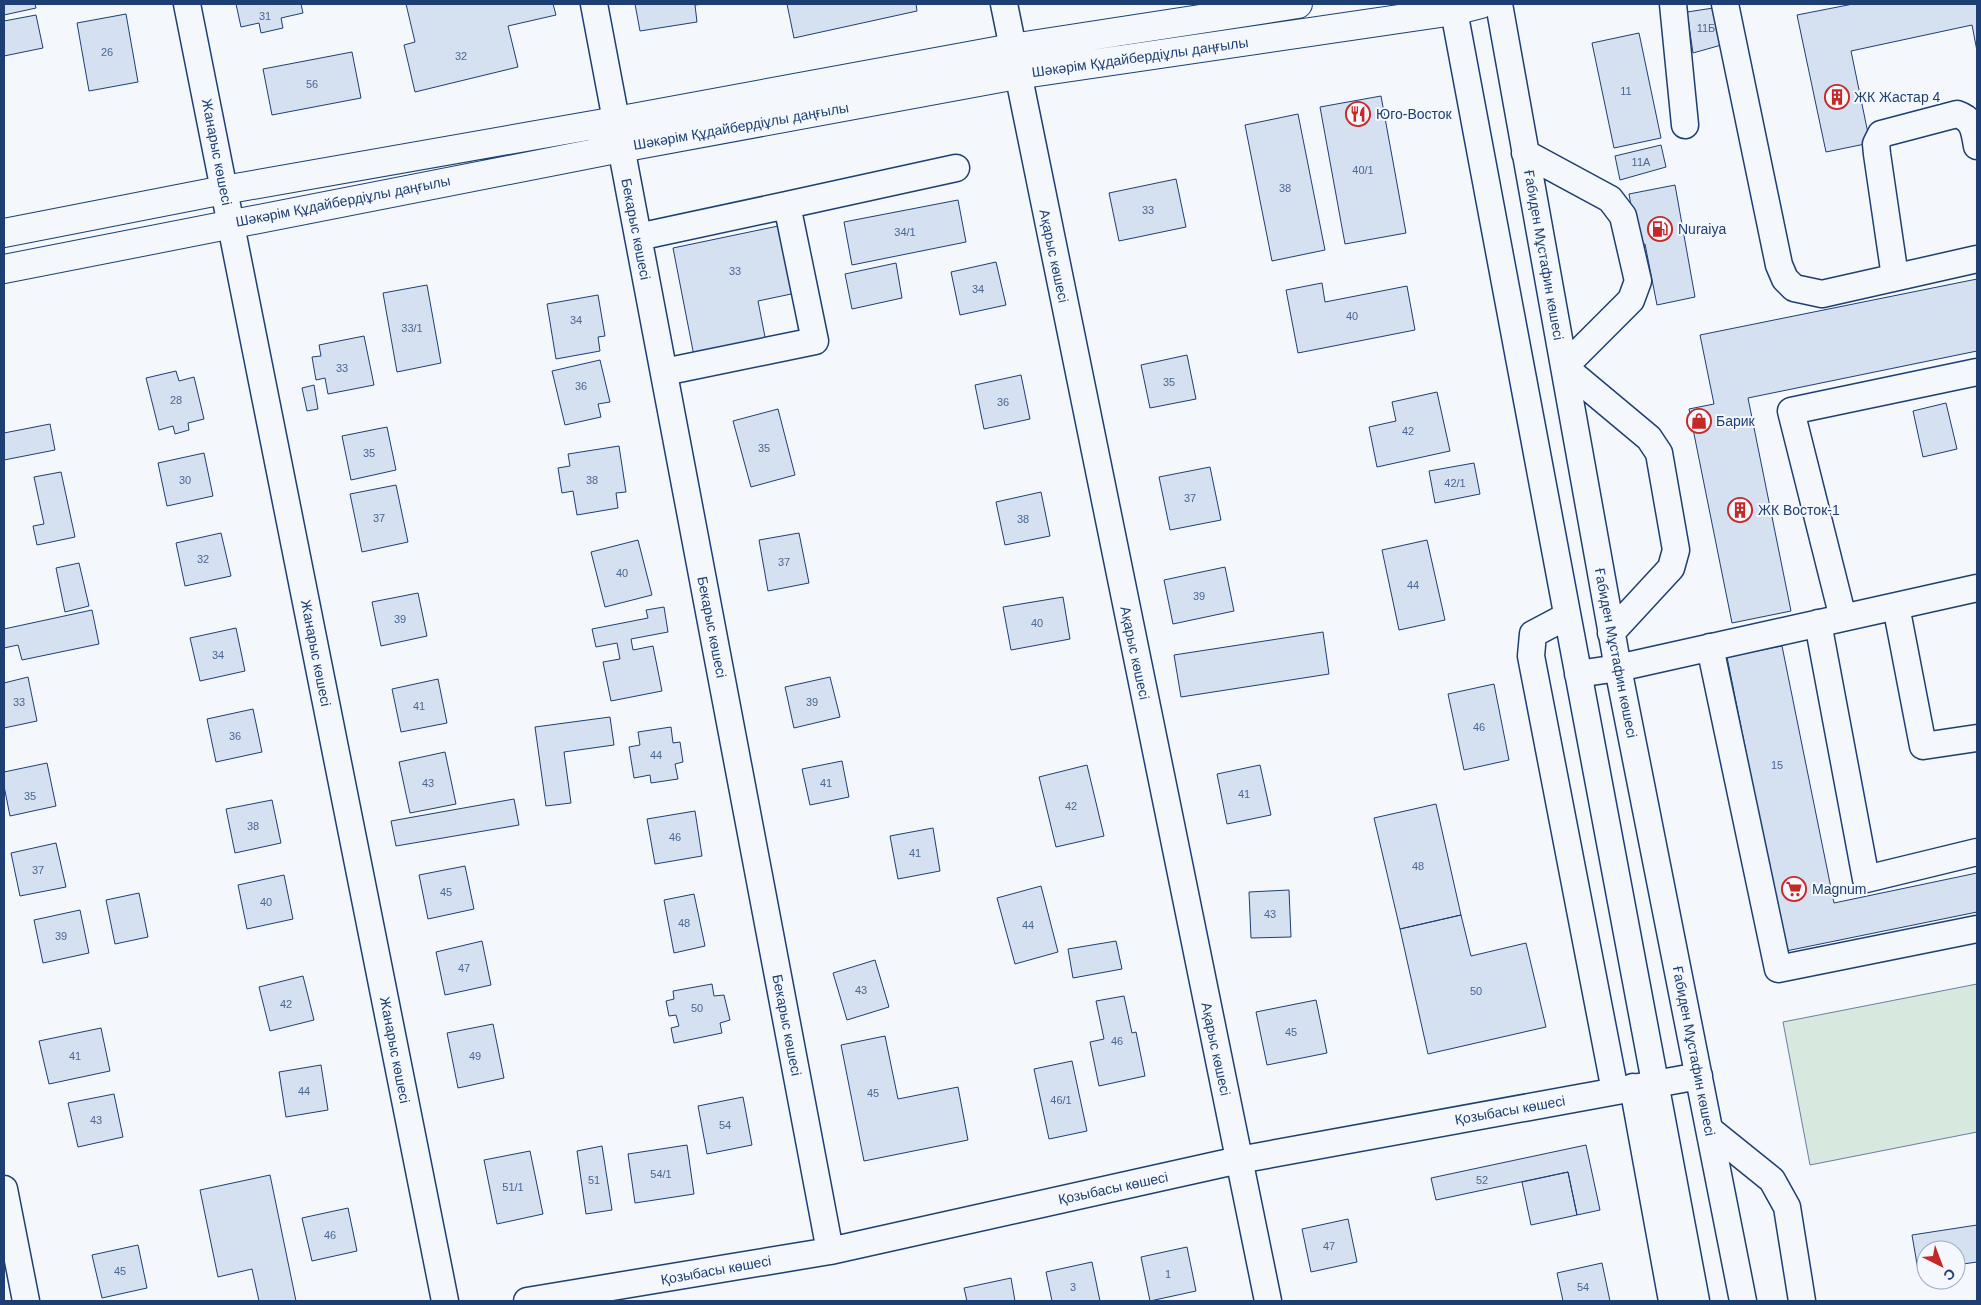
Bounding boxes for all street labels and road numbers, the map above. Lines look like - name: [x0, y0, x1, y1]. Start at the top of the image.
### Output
- street label: Шәкәрім Құдайбердіұлы даңғылы: [1031, 34, 1249, 80]
- street label: Жанарыс көшесі: [199, 97, 235, 207]
- street label: Шәкәрім Құдайбердіұлы даңғылы: [632, 99, 850, 153]
- street label: Ғабиден Мұстафин көшесі: [1521, 169, 1567, 341]
- street label: Шәкәрім Құдайбердіұлы даңғылы: [234, 172, 452, 230]
- street label: Бекарыс көшесі: [618, 177, 654, 281]
- street label: Ақарыс көшесі: [1036, 208, 1072, 304]
- street label: Ғабиден Мұстафин көшесі: [1592, 567, 1640, 739]
- street label: Бекарыс көшесі: [694, 575, 730, 679]
- street label: Жанарыс көшесі: [298, 598, 334, 708]
- street label: Ақарыс көшесі: [1117, 605, 1153, 701]
- street label: Ғабиден Мұстафин көшесі: [1670, 965, 1718, 1137]
- street label: Бекарыс көшесі: [769, 973, 805, 1077]
- street label: Жанарыс көшесі: [377, 995, 413, 1105]
- street label: Ақарыс көшесі: [1198, 1001, 1234, 1097]
- street label: Қозыбасы көшесі: [1454, 1092, 1566, 1128]
- street label: Қозыбасы көшесі: [1057, 1169, 1169, 1207]
- street label: Қозыбасы көшесі: [660, 1252, 772, 1288]

